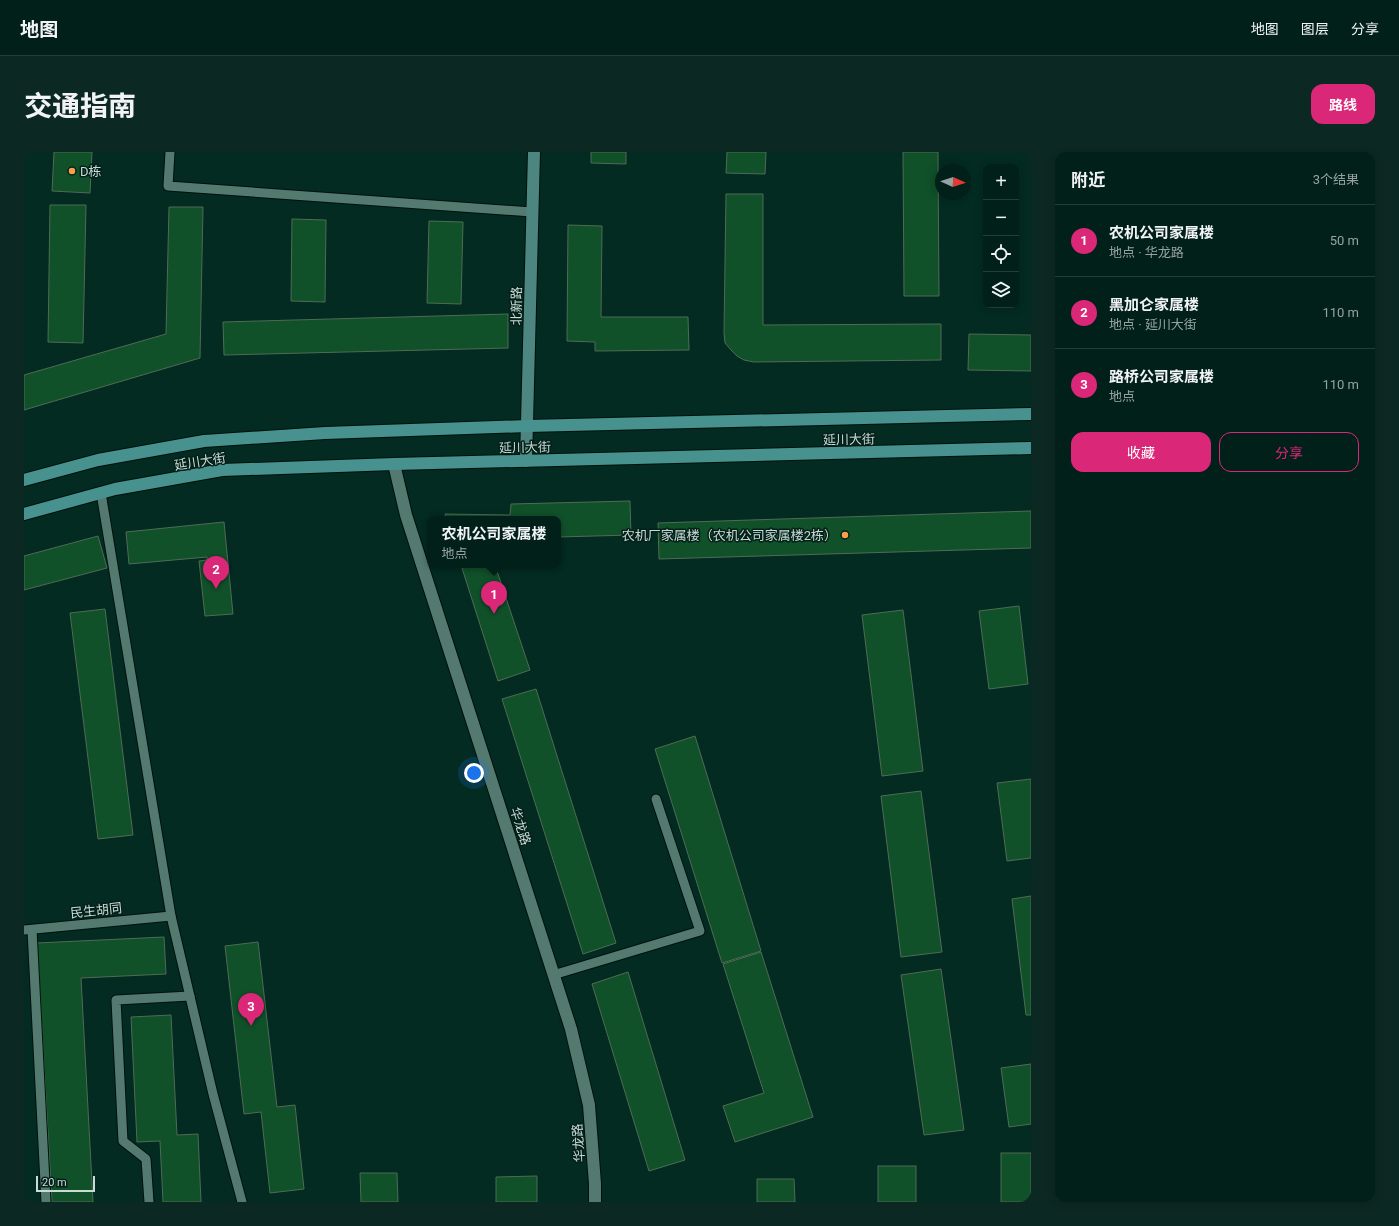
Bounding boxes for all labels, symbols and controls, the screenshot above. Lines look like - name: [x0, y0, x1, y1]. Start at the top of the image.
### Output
- text: 地图: [20, 18, 58, 41]
- text: 地图: [1251, 21, 1279, 37]
- text: 图层: [1301, 21, 1329, 37]
- text: 分享: [1351, 21, 1379, 37]
- button: 路线: [1311, 84, 1375, 124]
- text: 交通指南: [24, 90, 136, 123]
- place label: D栋: [80, 164, 102, 179]
- north arrow: [935, 164, 971, 200]
- map controls: [983, 164, 1019, 308]
- button: +: [983, 164, 1019, 200]
- marker: D栋: [67, 166, 77, 176]
- text: 附近: [1071, 170, 1105, 190]
- text: 3个结果: [1313, 172, 1359, 187]
- button: −: [983, 200, 1019, 236]
- text: 农机公司家属楼: [1109, 224, 1214, 242]
- text: 1: [1080, 233, 1088, 248]
- text: 50 m: [1330, 233, 1359, 248]
- button: locate: [983, 236, 1019, 272]
- text: 地点 · 华龙路: [1109, 245, 1184, 260]
- button: layers: [983, 272, 1019, 308]
- street label: 北新路: [509, 286, 524, 326]
- text: 黑加仑家属楼: [1109, 296, 1199, 314]
- text: 2: [1080, 305, 1088, 320]
- text: 110 m: [1322, 305, 1359, 320]
- text: 地点 · 延川大街: [1109, 317, 1197, 332]
- text: 路桥公司家属楼: [1109, 368, 1214, 386]
- text: 3: [1080, 377, 1088, 392]
- text: 110 m: [1322, 377, 1359, 392]
- text: 地点: [1109, 389, 1135, 404]
- street label: 延川大街: [823, 432, 875, 447]
- button: 收藏: [1071, 432, 1211, 472]
- button: 分享: [1219, 432, 1359, 472]
- street label: 延川大街: [499, 440, 551, 455]
- street label: 延川大街: [173, 450, 227, 473]
- popup: [427, 516, 561, 568]
- text: 农机公司家属楼: [441, 525, 547, 543]
- place label: 农机厂家属楼（农机公司家属楼2栋）: [622, 528, 837, 543]
- marker: 农机厂家属楼（农机公司家属楼2栋）: [840, 530, 850, 540]
- text: 地点: [441, 546, 468, 561]
- pin: 2: [203, 556, 229, 589]
- pin: 1: [481, 581, 507, 614]
- your location: [464, 763, 484, 783]
- street label: 华龙路: [507, 805, 534, 847]
- street label: 民生胡同: [69, 900, 123, 921]
- pin: 3: [238, 993, 264, 1026]
- street label: 华龙路: [570, 1123, 587, 1163]
- scale bar: [36, 1174, 95, 1193]
- text: 20 m: [42, 1176, 67, 1189]

